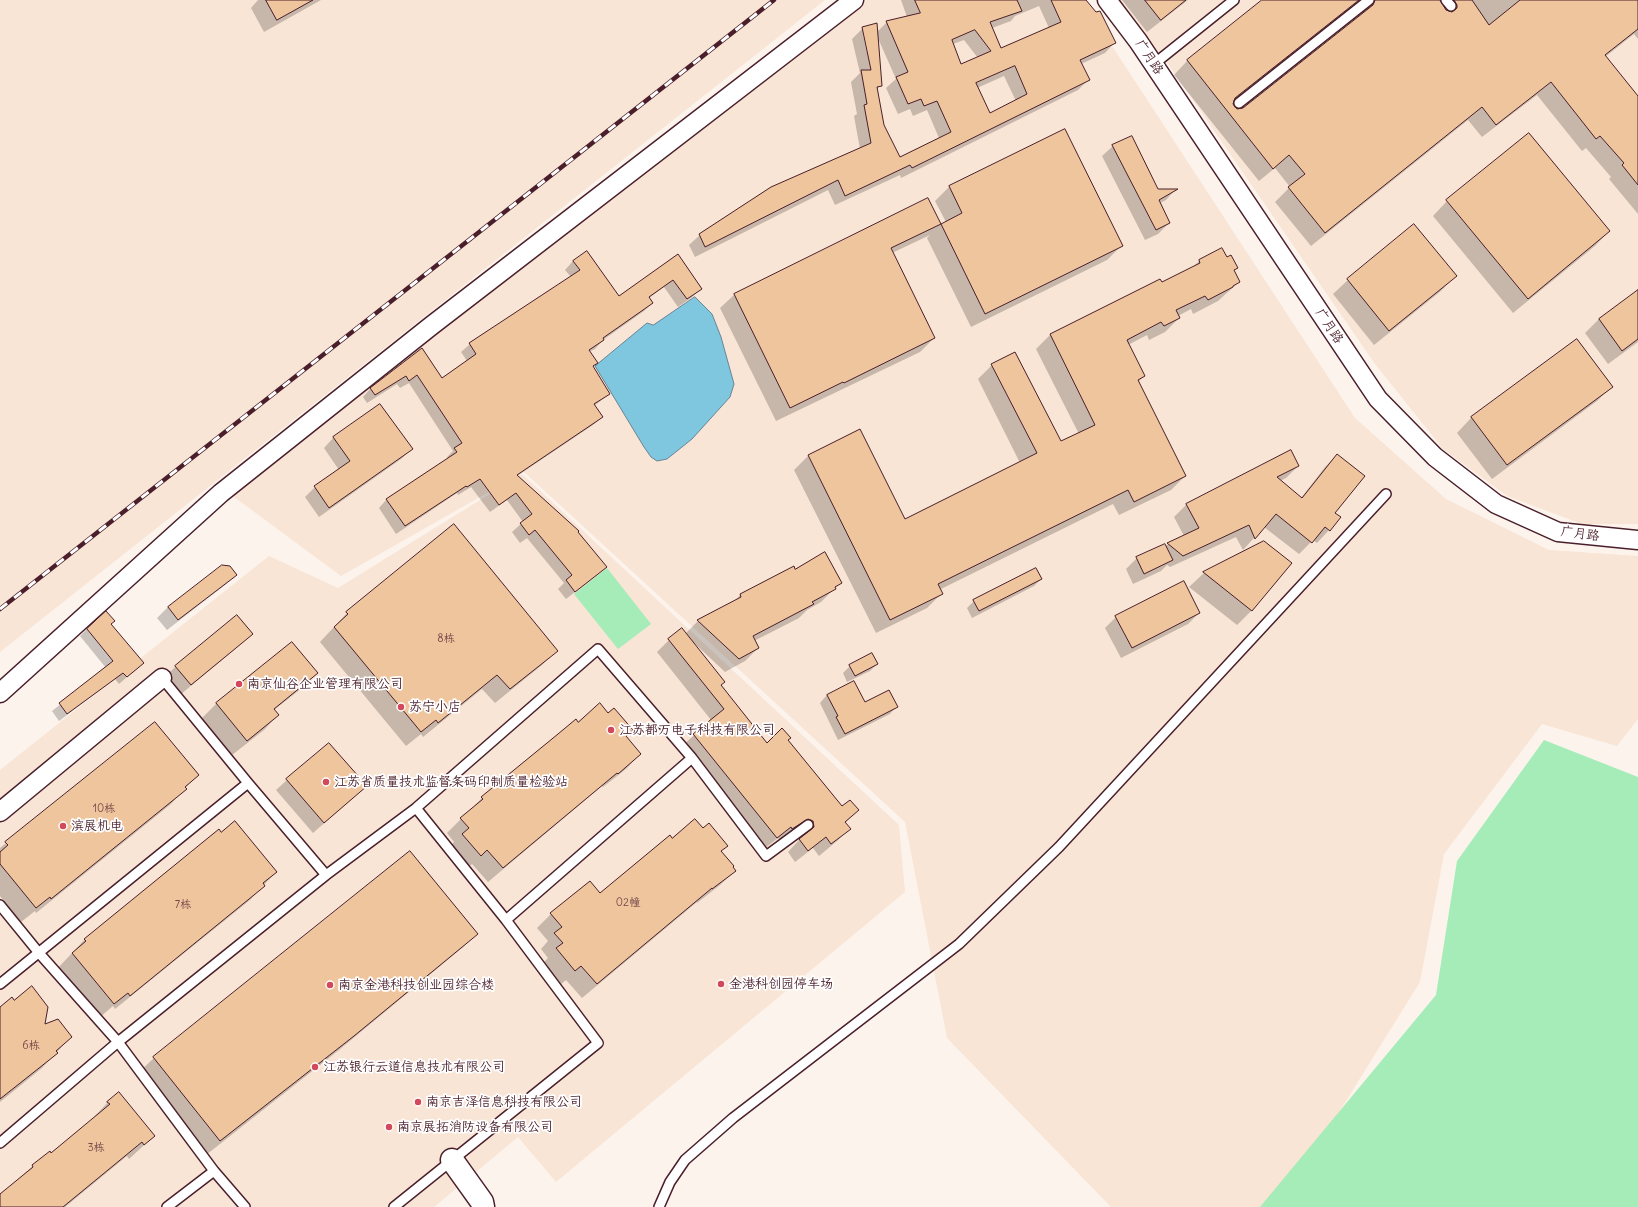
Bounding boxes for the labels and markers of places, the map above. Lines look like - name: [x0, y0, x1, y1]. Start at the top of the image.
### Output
- place label: 南京仙谷企业管理有限公司: [247, 676, 403, 692]
- marker: 南京仙谷企业管理有限公司: [234, 679, 244, 689]
- place label: 苏宁小店: [409, 699, 461, 715]
- marker: 苏宁小店: [396, 702, 406, 712]
- place label: 江苏都万电子科技有限公司: [619, 722, 775, 738]
- marker: 江苏都万电子科技有限公司: [606, 725, 616, 735]
- place label: 江苏省质量技术监督条码印制质量检验站: [334, 774, 568, 790]
- marker: 江苏省质量技术监督条码印制质量检验站: [321, 777, 331, 787]
- place label: 滨展机电: [71, 818, 123, 834]
- marker: 滨展机电: [58, 821, 68, 831]
- place label: 金港科创园停车场: [729, 976, 833, 992]
- place label: 南京金港科技创业园综合楼: [338, 977, 494, 993]
- marker: 金港科创园停车场: [716, 979, 726, 989]
- marker: 南京金港科技创业园综合楼: [325, 980, 335, 990]
- place label: 江苏银行云道信息技术有限公司: [323, 1059, 505, 1075]
- marker: 江苏银行云道信息技术有限公司: [310, 1062, 320, 1072]
- place label: 南京吉泽信息科技有限公司: [426, 1094, 582, 1110]
- marker: 南京吉泽信息科技有限公司: [413, 1097, 423, 1107]
- place label: 南京展拓消防设备有限公司: [397, 1119, 553, 1135]
- marker: 南京展拓消防设备有限公司: [384, 1122, 394, 1132]

